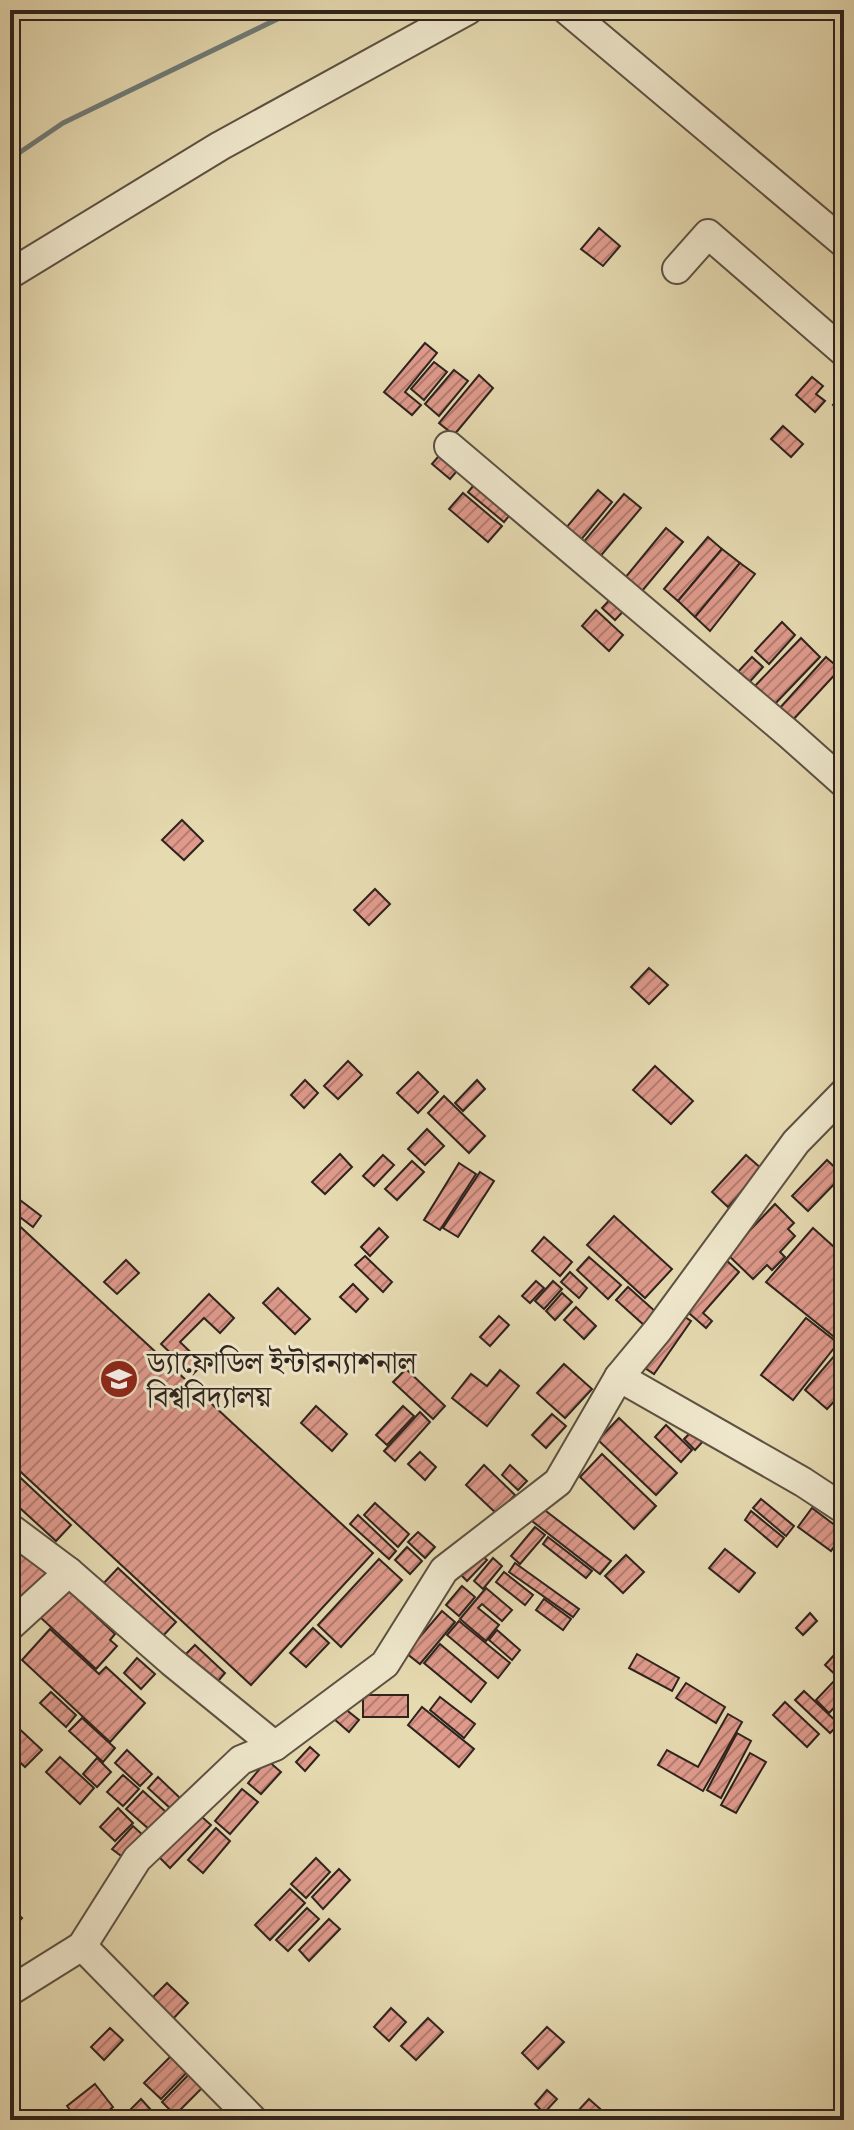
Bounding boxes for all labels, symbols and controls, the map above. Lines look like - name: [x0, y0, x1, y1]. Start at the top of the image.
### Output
- place label: ড্যাফোডিল ইন্টারন্যাশনাল বিশ্ববিদ্যালয়: [146, 1340, 418, 1418]
- school or university icon: ড্যাফোডিল ইন্টারন্যাশনাল বিশ্ববিদ্যালয়: [98, 1358, 140, 1400]

